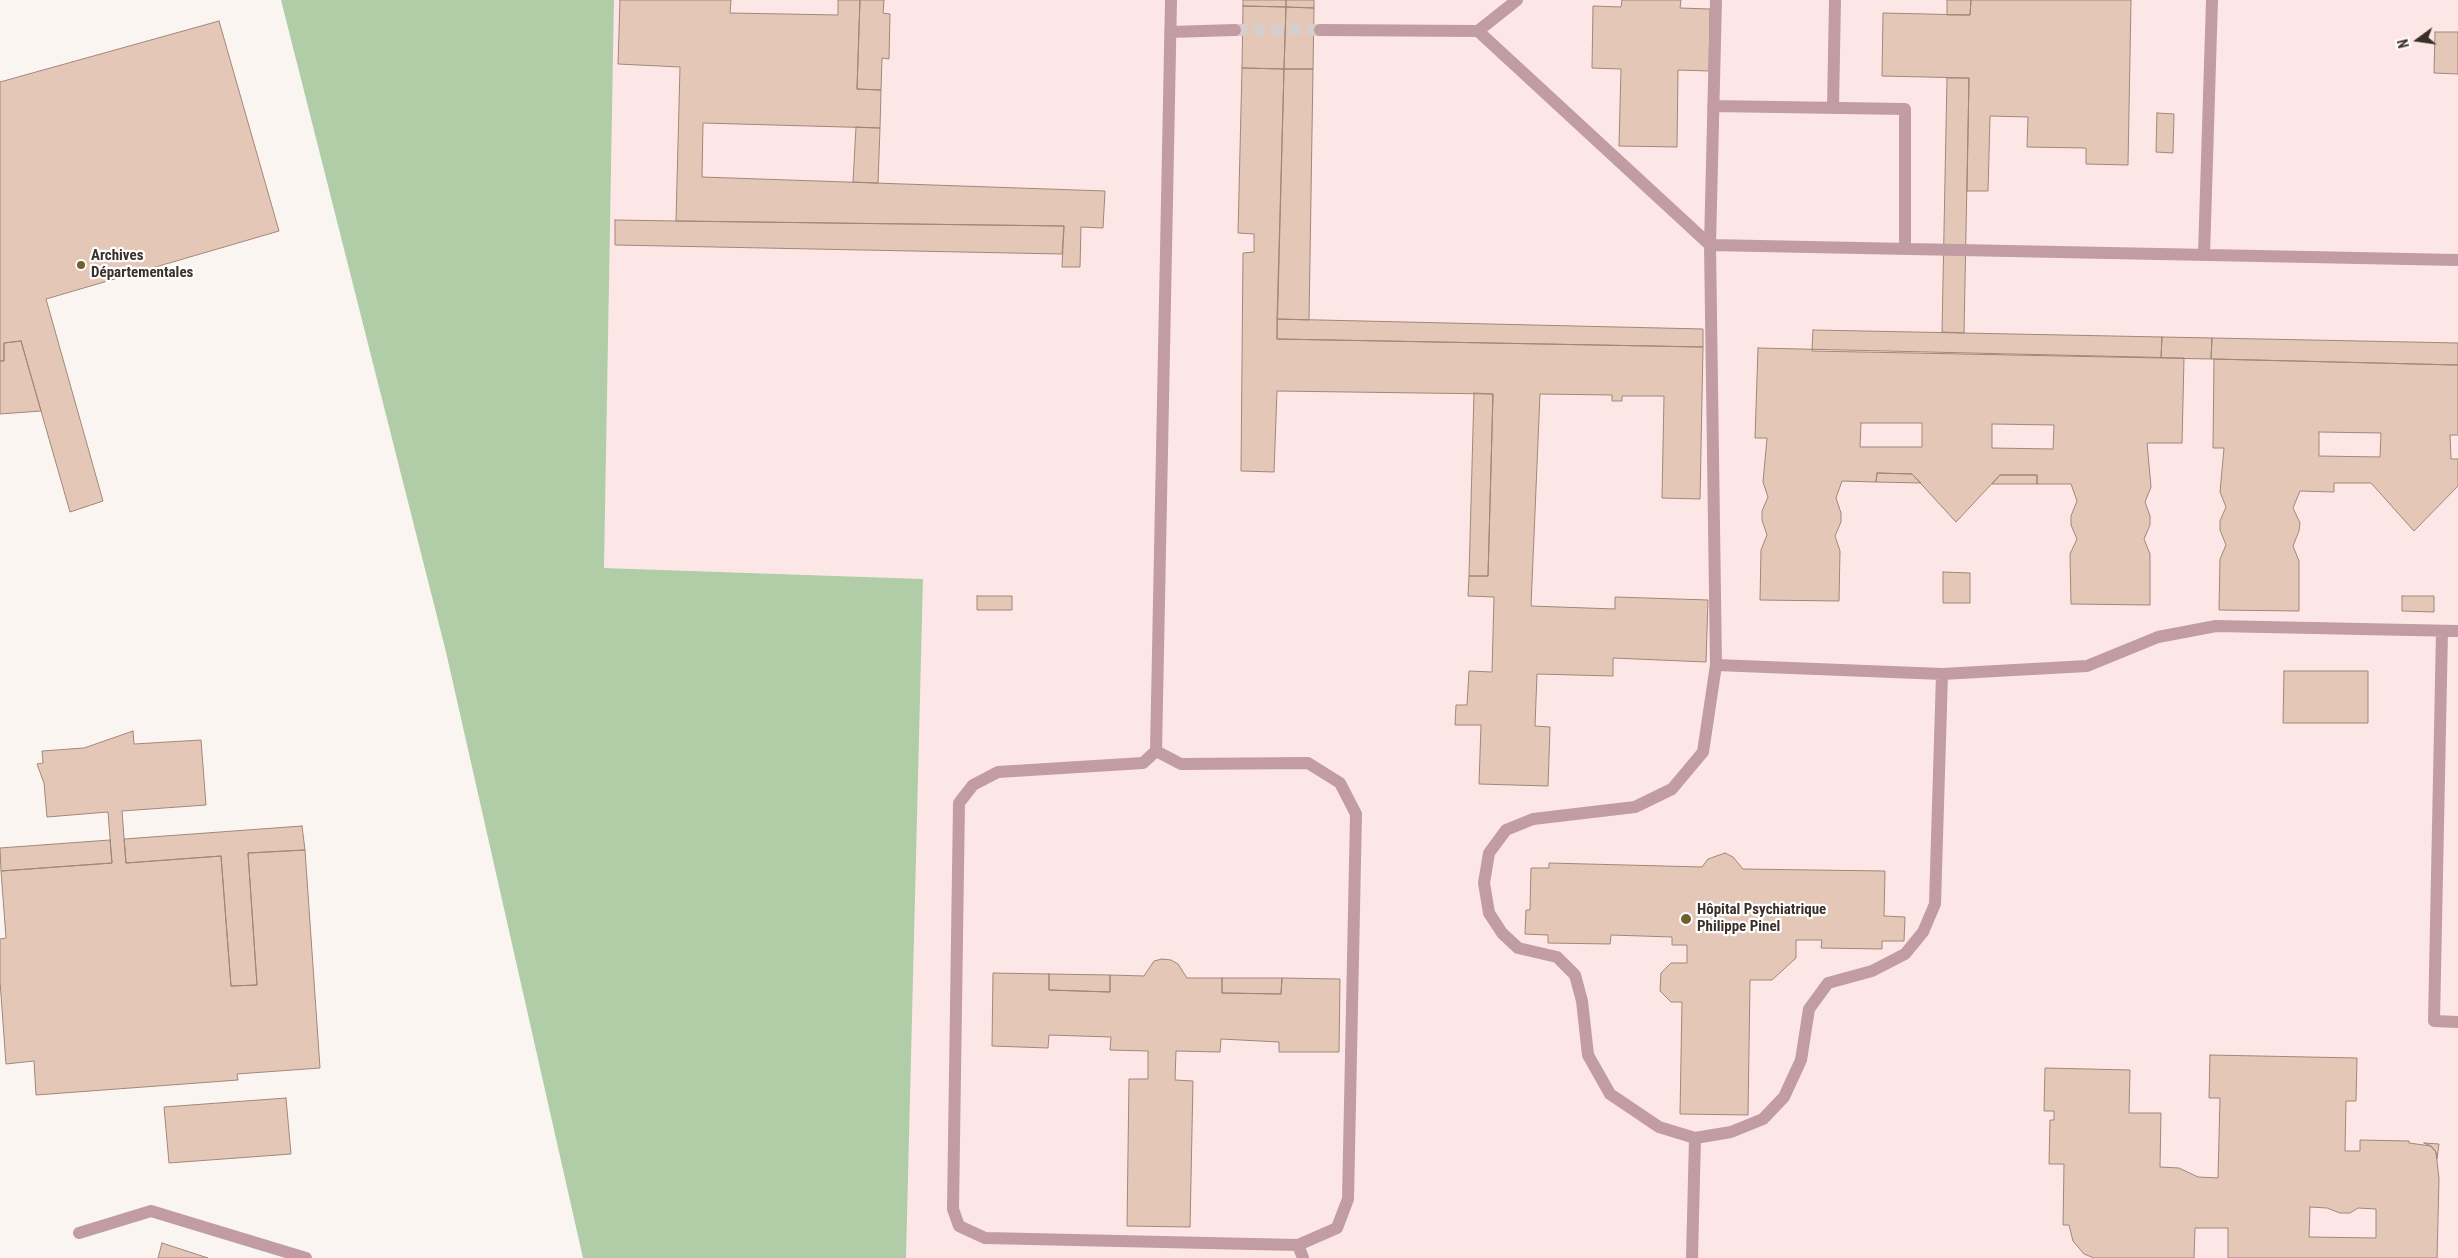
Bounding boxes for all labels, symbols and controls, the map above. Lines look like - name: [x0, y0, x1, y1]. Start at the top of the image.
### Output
- north arrow: [2393, 15, 2443, 65]
- text: N: [2395, 38, 2412, 50]
- place label: Archives Départementales: [91, 247, 193, 282]
- marker: Archives Départementales: [75, 259, 87, 271]
- place label: Hôpital Psychiatrique Philippe Pinel: [1697, 901, 1826, 936]
- marker: Hôpital Psychiatrique Philippe Pinel: [1679, 912, 1693, 926]

